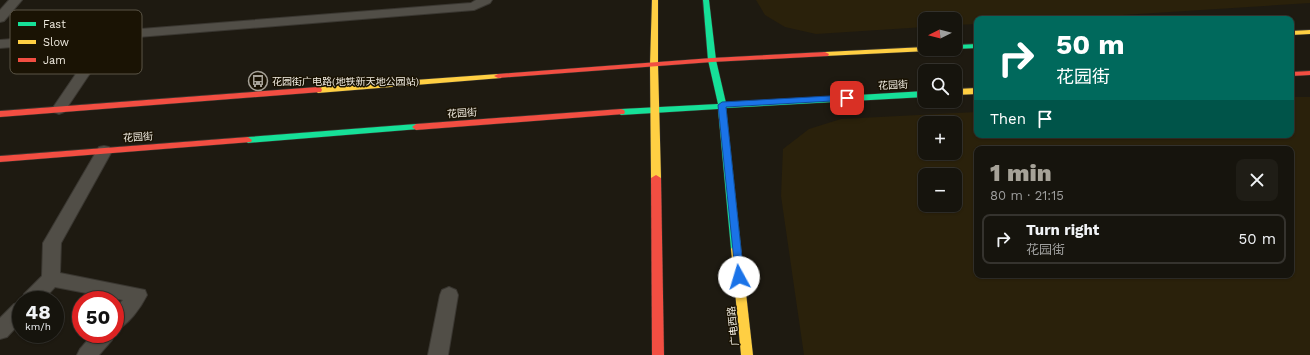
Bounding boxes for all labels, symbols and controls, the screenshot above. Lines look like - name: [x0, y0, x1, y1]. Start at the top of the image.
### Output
- legend: [10, 10, 142, 74]
- north arrow: [918, 12, 962, 56]
- map controls: [918, 12, 962, 212]
- text: Fast: [43, 18, 66, 31]
- text: 50 m: [1056, 28, 1125, 61]
- icon: right: [990, 32, 1042, 84]
- text: Slow: [43, 36, 69, 49]
- text: Jam: [43, 54, 66, 67]
- button: search: [918, 64, 962, 108]
- text: 花园街: [1056, 66, 1110, 87]
- bus stop icon: 花园街广电路(地铁新天地公园站): [247, 70, 269, 92]
- place label: 花园街广电路(地铁新天地公园站): [272, 76, 419, 87]
- street label: 花园街: [878, 79, 908, 91]
- pin: [830, 81, 864, 115]
- icon: arrive: [836, 87, 858, 109]
- street label: 花园街: [447, 106, 477, 120]
- icon: arrive: [1034, 108, 1056, 130]
- text: Then: [990, 110, 1026, 128]
- button: +: [918, 116, 962, 160]
- street label: 花园街: [123, 130, 153, 144]
- text: 1 min: [990, 159, 1052, 187]
- button: close: [1236, 159, 1278, 201]
- button: −: [918, 168, 962, 212]
- text: 80 m · 21:15: [990, 188, 1064, 203]
- text: Turn right: [1026, 221, 1099, 239]
- icon: right: [992, 228, 1014, 250]
- text: 50 m: [1239, 230, 1276, 248]
- text: 花园街: [1026, 242, 1065, 257]
- position arrow: [718, 256, 760, 298]
- speed limit sign: 50: [72, 291, 124, 343]
- text: 48: [25, 300, 51, 324]
- street label: 广电西路: [725, 306, 741, 346]
- text: km/h: [25, 321, 51, 332]

